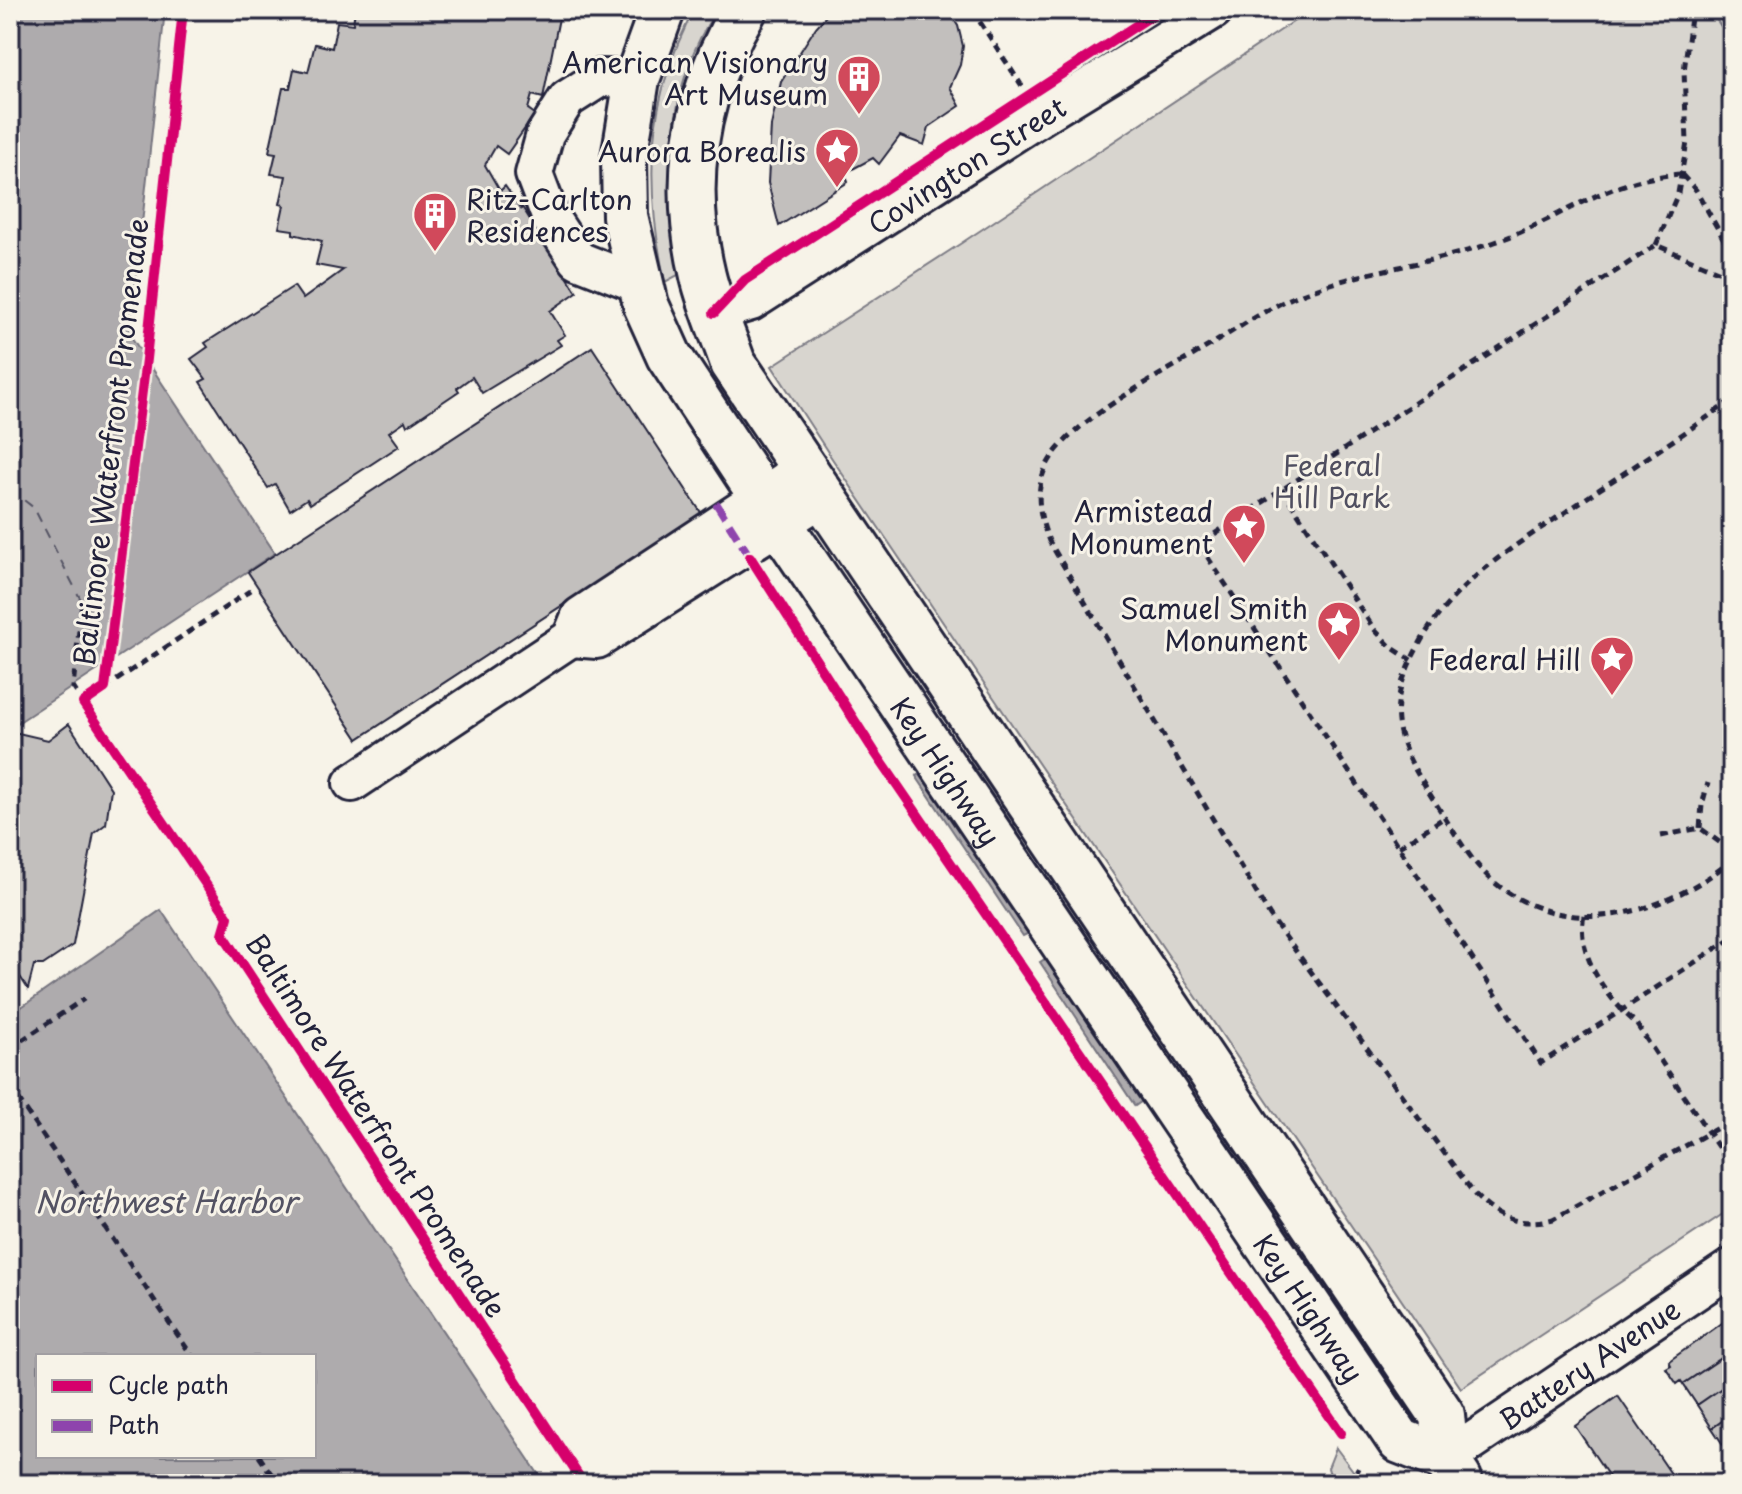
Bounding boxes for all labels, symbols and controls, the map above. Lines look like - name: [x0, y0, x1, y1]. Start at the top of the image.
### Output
- place label: American Visionary Art Museum: [562, 40, 828, 115]
- building icon: American Visionary Art Museum: [835, 53, 883, 116]
- street label: Covington Street: [858, 85, 1074, 244]
- place icon: Aurora Borealis: [813, 126, 861, 189]
- place label: Aurora Borealis: [598, 129, 806, 172]
- place label: Ritz-Carlton Residences: [466, 177, 633, 252]
- building icon: Ritz-Carlton Residences: [411, 190, 459, 253]
- street label: Baltimore Waterfront Promenade: [61, 216, 159, 668]
- park label: Federal Hill Park: [1274, 443, 1390, 518]
- place label: Armistead Monument: [1069, 489, 1213, 564]
- place icon: Armistead Monument: [1220, 502, 1268, 565]
- place label: Samuel Smith Monument: [1120, 586, 1308, 661]
- place icon: Samuel Smith Monument: [1315, 599, 1363, 662]
- place icon: Federal Hill: [1588, 634, 1636, 697]
- place label: Federal Hill: [1428, 637, 1581, 680]
- street label: Key Highway: [881, 688, 1012, 854]
- street label: Baltimore Waterfront Promenade: [236, 924, 518, 1326]
- water label: Northwest Harbor: [35, 1178, 301, 1223]
- street label: Key Highway: [1244, 1225, 1375, 1390]
- street label: Battery Avenue: [1490, 1287, 1688, 1440]
- legend: [36, 1354, 316, 1458]
- text: Cycle path: [108, 1366, 229, 1402]
- text: Path: [108, 1406, 160, 1442]

